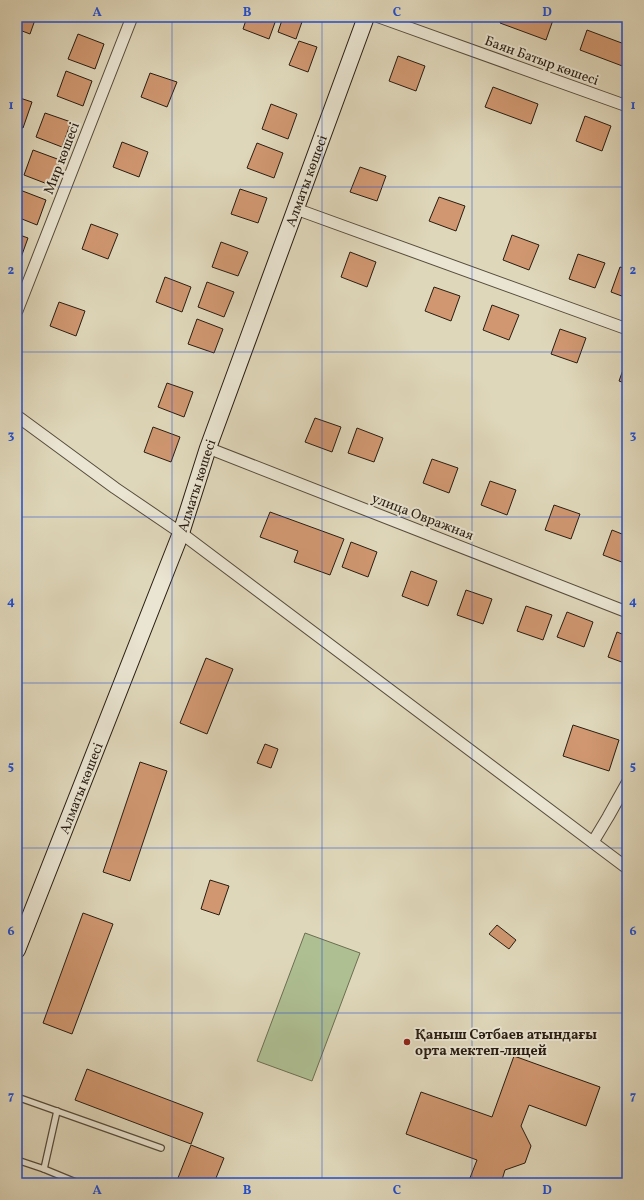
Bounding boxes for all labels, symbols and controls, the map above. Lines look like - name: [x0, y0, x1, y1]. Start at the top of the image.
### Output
- text: A: [92, 4, 102, 22]
- text: B: [243, 4, 252, 22]
- text: C: [393, 4, 401, 22]
- text: D: [542, 4, 552, 22]
- street label: Баян Батыр көшесі: [482, 32, 601, 91]
- text: 1: [8, 97, 14, 115]
- text: 1: [630, 97, 636, 115]
- street label: Мир көшесі: [40, 120, 85, 197]
- street label: Алматы көшесі: [282, 133, 333, 230]
- text: 2: [8, 262, 15, 280]
- text: 2: [630, 262, 637, 280]
- text: 3: [8, 427, 15, 445]
- text: 3: [630, 427, 637, 445]
- street label: Алматы көшесі: [174, 437, 221, 535]
- street label: улица Овражная: [369, 489, 476, 546]
- text: 4: [7, 593, 15, 611]
- text: 4: [629, 593, 637, 611]
- street label: Алматы көшесі: [56, 740, 109, 837]
- text: 5: [8, 758, 14, 776]
- text: 5: [630, 758, 636, 776]
- text: 6: [7, 923, 15, 941]
- text: 6: [629, 923, 637, 941]
- place label: Қаныш Сәтбаев атындағы орта мектеп-лицей: [415, 1026, 597, 1061]
- marker: Қаныш Сәтбаев атындағы орта мектеп-лицей: [402, 1037, 412, 1047]
- text: 7: [8, 1088, 14, 1106]
- text: 7: [630, 1088, 636, 1106]
- text: A: [92, 1182, 102, 1200]
- text: B: [243, 1182, 252, 1200]
- text: C: [393, 1182, 401, 1200]
- text: D: [542, 1182, 552, 1200]

